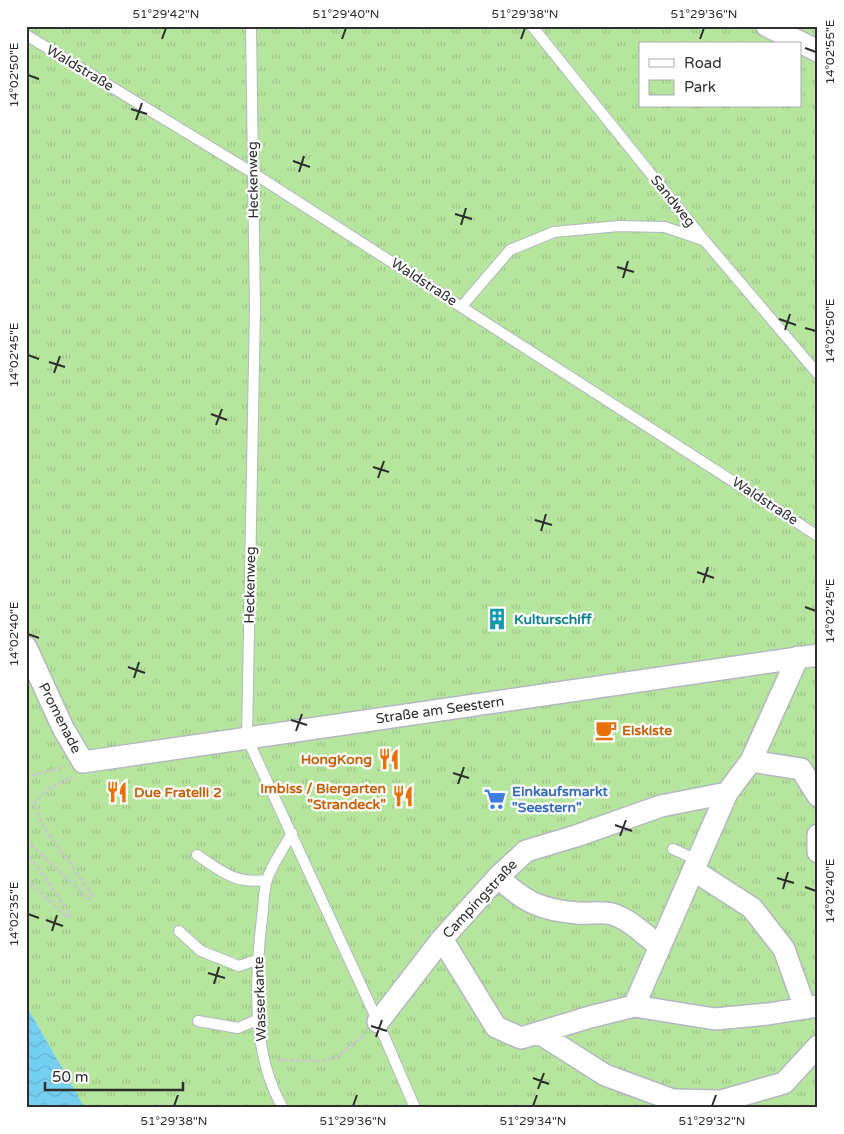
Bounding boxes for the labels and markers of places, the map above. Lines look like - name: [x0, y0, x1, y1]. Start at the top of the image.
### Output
- building icon: Kulturschiff: [484, 606, 510, 632]
- place label: Kulturschiff: [514, 611, 593, 628]
- cafe icon: Eiskiste: [593, 717, 619, 743]
- place label: Eiskiste: [622, 722, 672, 739]
- restaurant icon: HongKong: [376, 746, 402, 772]
- place label: HongKong: [301, 751, 372, 768]
- restaurant icon: Due Fratelli 2: [104, 779, 130, 805]
- place label: Imbiss / Biergarten "Strandeck": [260, 780, 386, 813]
- restaurant icon: Imbiss / Biergarten "Strandeck": [390, 783, 416, 809]
- place label: Einkaufsmarkt "Seestern": [512, 783, 609, 816]
- place label: Due Fratelli 2: [134, 784, 222, 801]
- supermarket icon: Einkaufsmarkt "Seestern": [482, 786, 508, 812]

